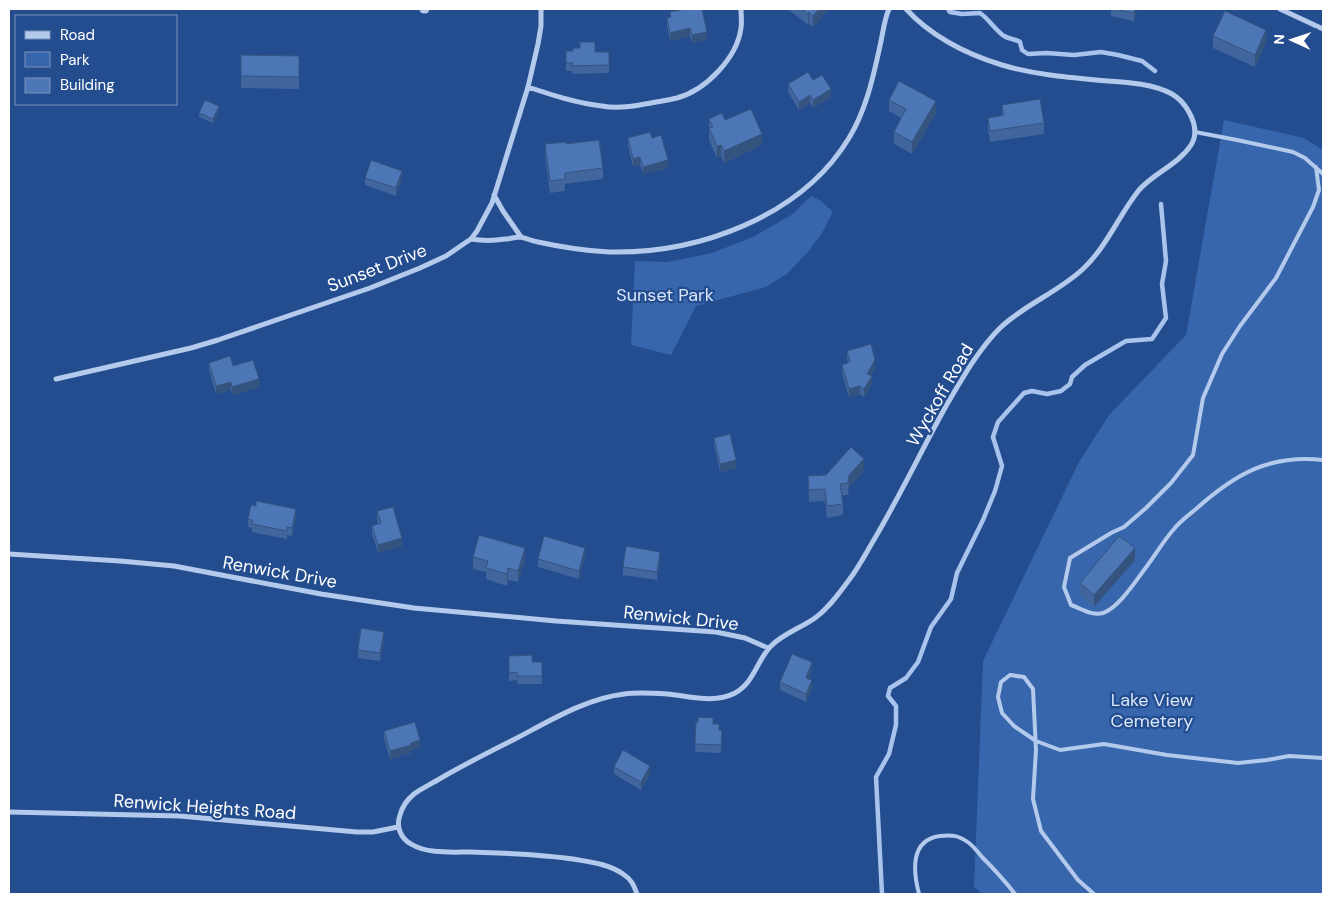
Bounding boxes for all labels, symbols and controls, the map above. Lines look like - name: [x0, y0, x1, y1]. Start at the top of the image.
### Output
- legend: [15, 15, 178, 105]
- north arrow: [1267, 15, 1317, 65]
- text: Road: [60, 25, 95, 45]
- text: N: [1270, 34, 1288, 45]
- text: Park: [60, 50, 90, 70]
- text: Building: [60, 75, 115, 95]
- street label: Sunset Drive: [324, 238, 430, 298]
- park label: Sunset Park: [616, 283, 714, 307]
- street label: Wyckoff Road: [901, 339, 979, 451]
- street label: Renwick Drive: [221, 550, 339, 594]
- street label: Renwick Drive: [622, 600, 740, 636]
- park label: Lake View Cemetery: [1111, 688, 1194, 733]
- street label: Renwick Heights Road: [113, 789, 297, 825]

